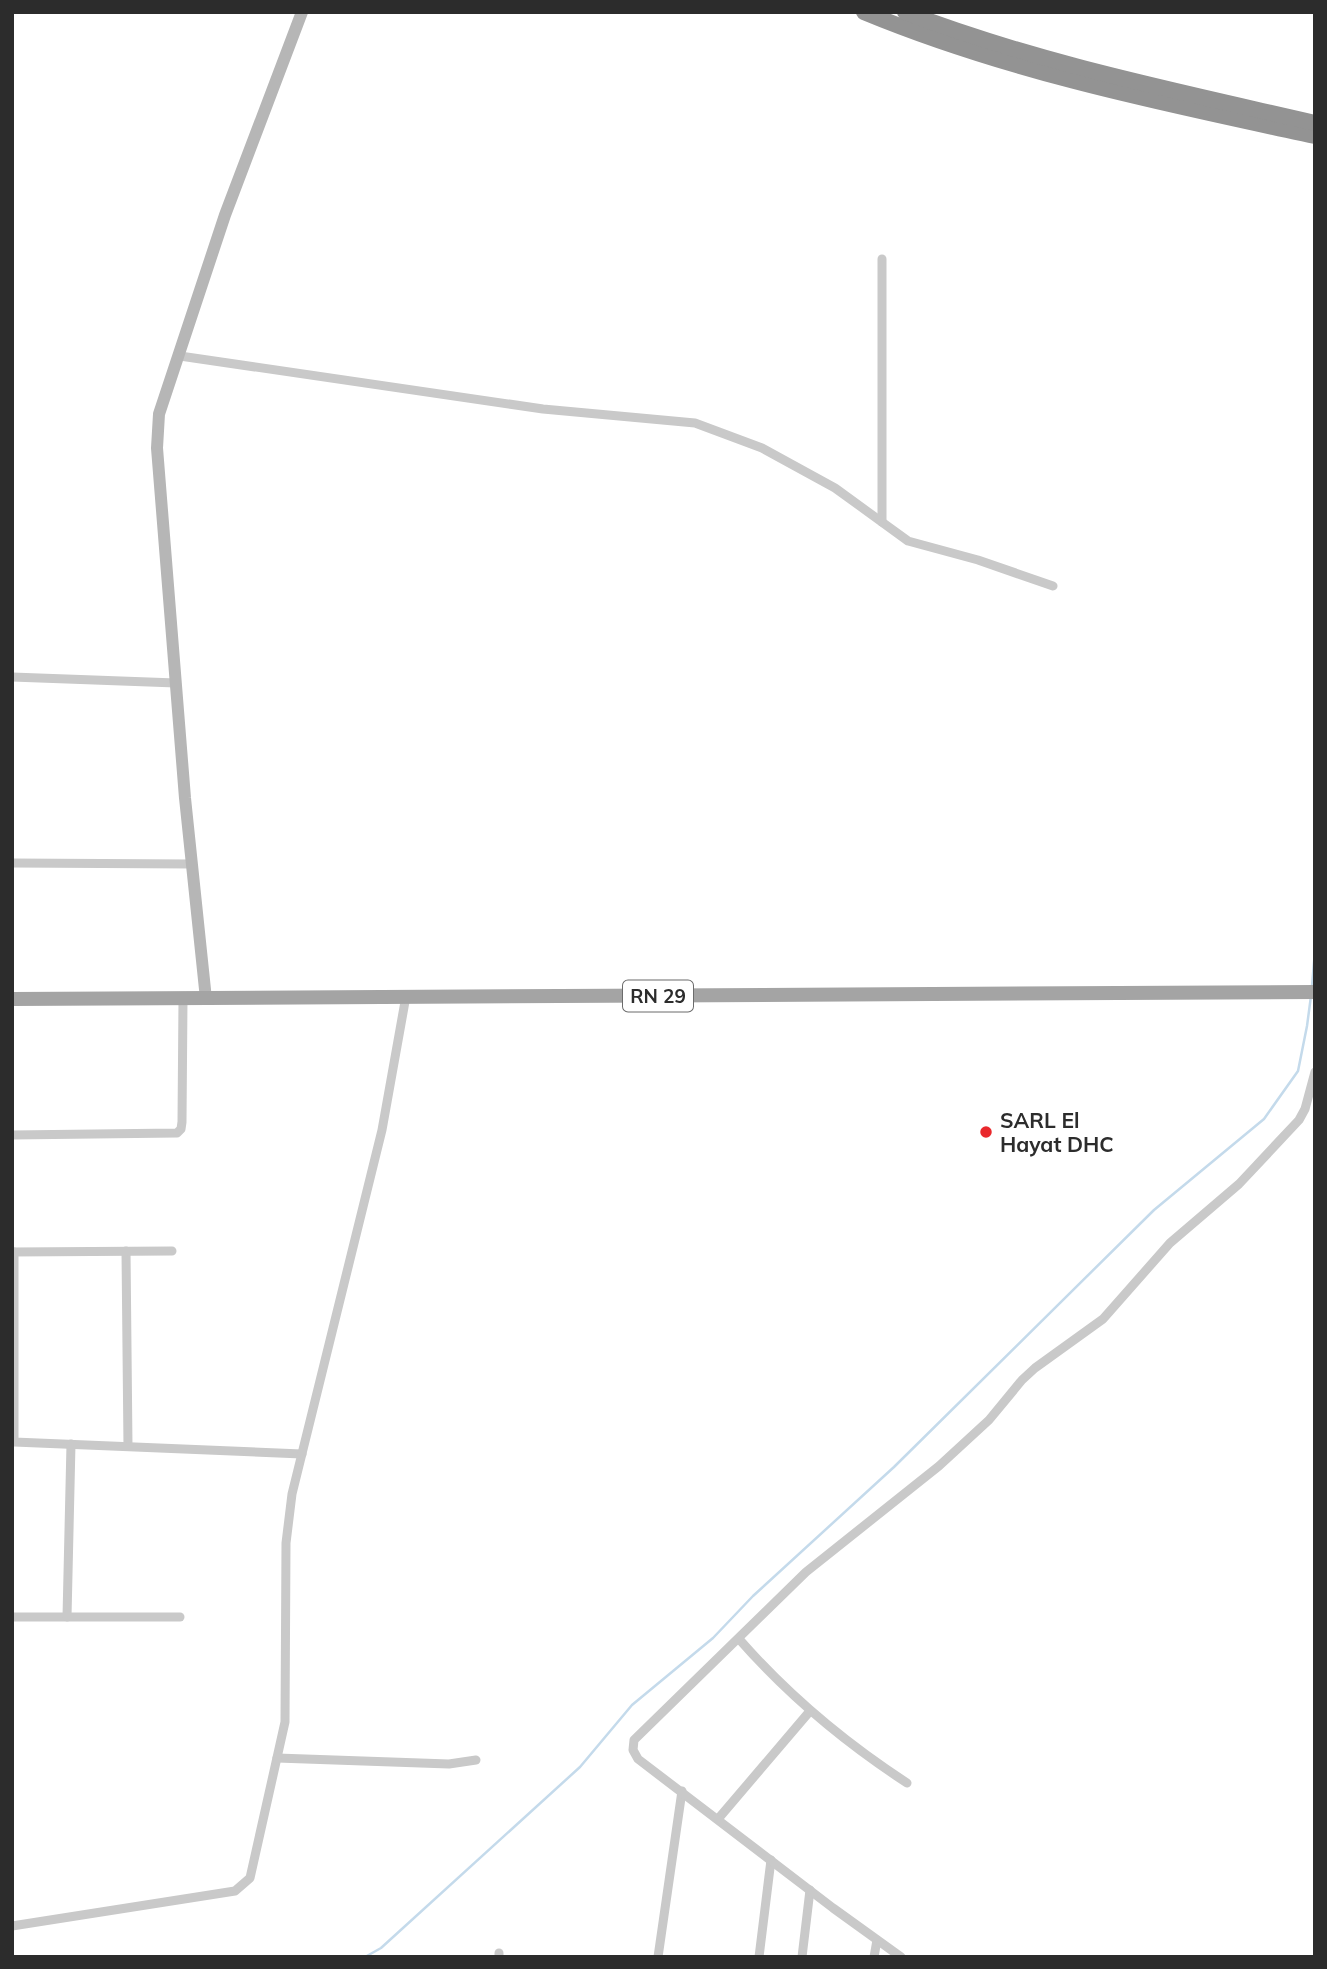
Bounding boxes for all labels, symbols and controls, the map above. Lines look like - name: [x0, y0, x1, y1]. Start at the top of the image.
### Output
- road number: RN 29: [623, 980, 693, 1012]
- place label: SARL El Hayat DHC: [1000, 1107, 1114, 1157]
- marker: SARL El Hayat DHC: [978, 1124, 994, 1140]

